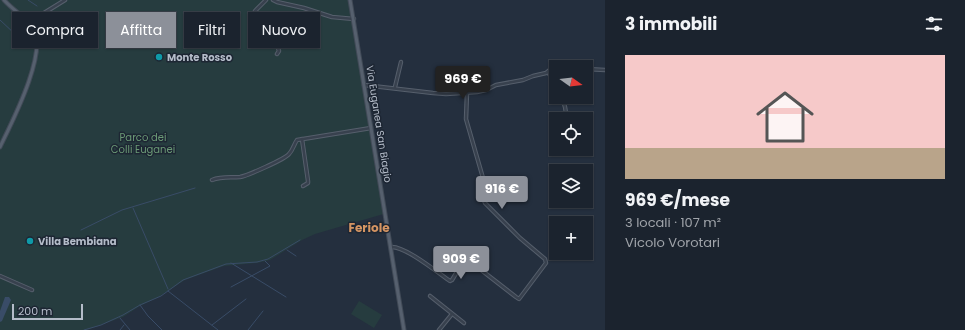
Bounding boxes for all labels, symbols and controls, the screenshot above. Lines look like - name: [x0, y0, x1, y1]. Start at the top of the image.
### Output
- chip: Compra: [12, 12, 98, 48]
- chip: Affitta: [106, 12, 176, 48]
- chip: Filtri: [184, 12, 240, 48]
- chip: Nuovo: [248, 12, 320, 48]
- text: 3 immobili: [625, 12, 717, 36]
- icon: filters: [923, 13, 945, 35]
- place label: Monte Rosso: [167, 50, 233, 65]
- marker: Monte Rosso: [154, 52, 164, 62]
- north arrow: [549, 60, 593, 104]
- map controls: [549, 60, 593, 260]
- street label: Via Euganea San Biagio: [362, 64, 396, 184]
- pin: 969 €: [435, 66, 491, 100]
- text: 969 €: [444, 69, 482, 88]
- icon: home: [749, 81, 821, 153]
- button: locate: [549, 112, 593, 156]
- park label: Parco dei Colli Euganei: [111, 130, 175, 157]
- button: layers: [549, 164, 593, 208]
- pin: 916 €: [474, 176, 530, 210]
- text: 916 €: [485, 179, 519, 198]
- text: 969 €/mese: [625, 188, 730, 212]
- text: 3 locali · 107 m²: [625, 213, 721, 232]
- button: +: [549, 216, 593, 260]
- district label: Feriole: [348, 219, 390, 236]
- text: Vicolo Vorotari: [625, 233, 720, 252]
- place label: Villa Bembiana: [38, 234, 117, 249]
- marker: Villa Bembiana: [25, 236, 35, 246]
- pin: 909 €: [433, 246, 489, 280]
- text: 909 €: [442, 249, 480, 268]
- scale bar: [12, 302, 83, 321]
- text: 200 m: [18, 303, 52, 319]

